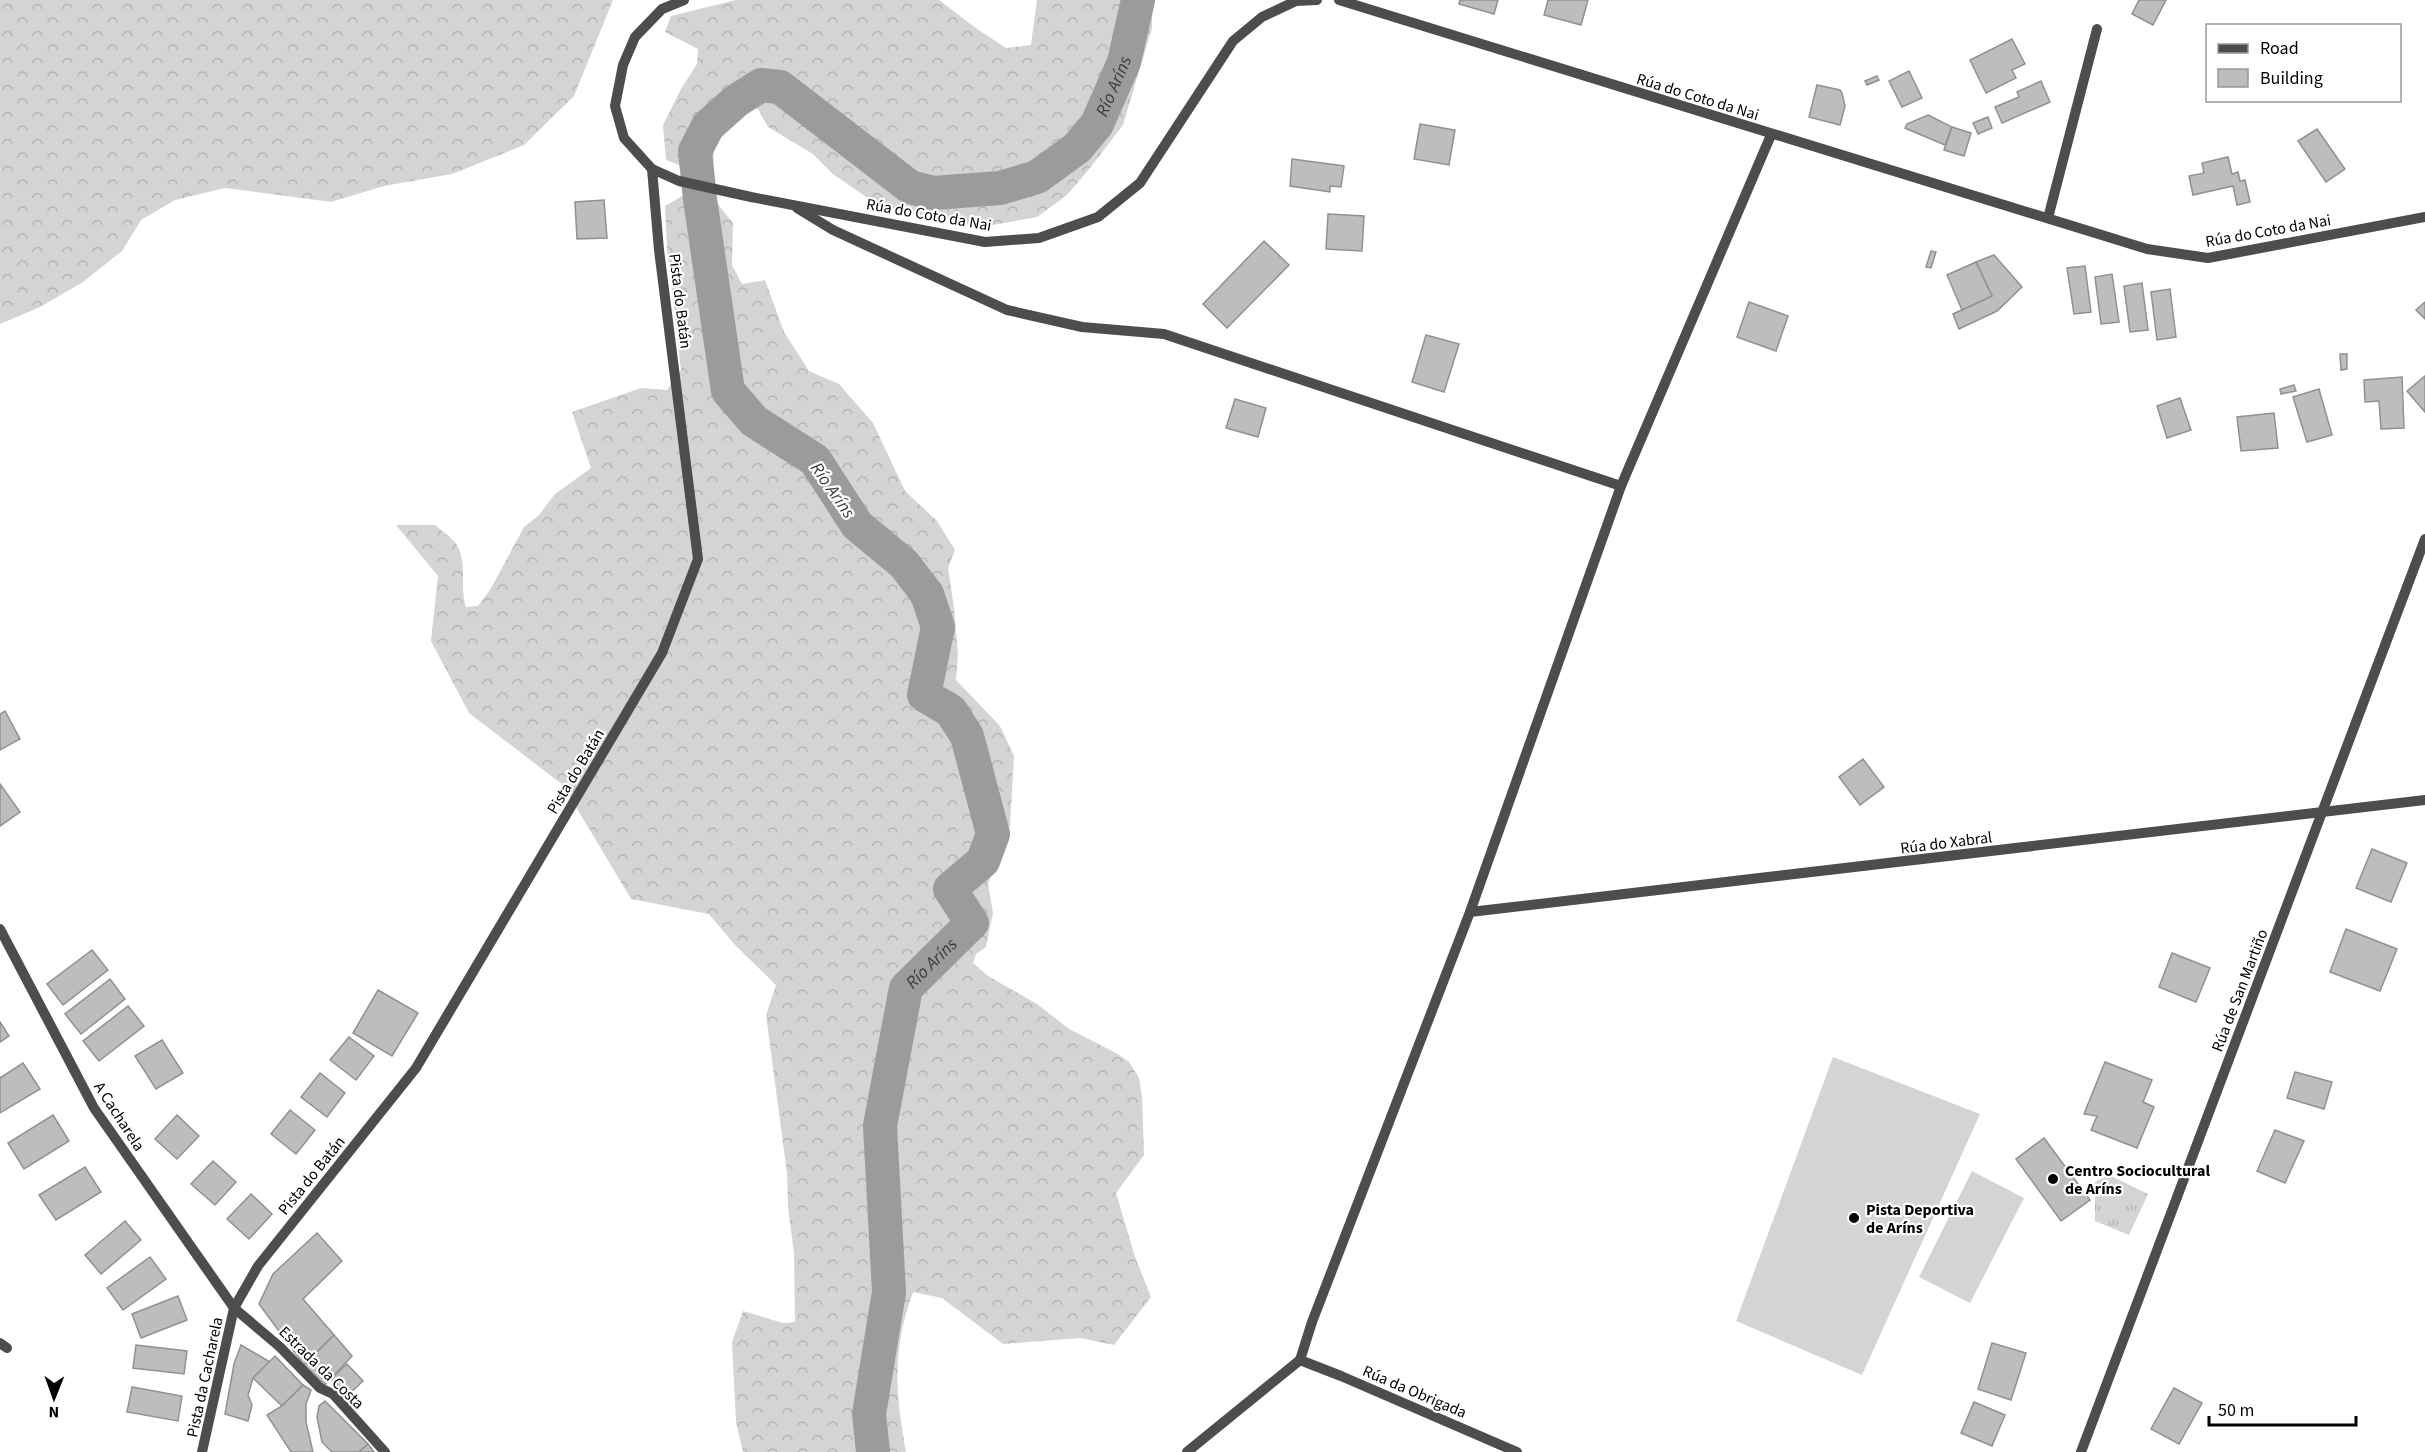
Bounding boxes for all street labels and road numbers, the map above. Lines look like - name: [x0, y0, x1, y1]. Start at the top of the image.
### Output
- street label: Rúa do Coto da Nai: [1634, 68, 1762, 126]
- street label: Rúa do Coto da Nai: [864, 193, 993, 237]
- street label: Rúa do Coto da Nai: [2204, 209, 2333, 253]
- street label: Pista do Batán: [663, 252, 697, 350]
- street label: Pista do Batán: [542, 725, 610, 818]
- street label: Rúa do Xabral: [1899, 826, 1993, 860]
- street label: Rúa de San Martiño: [2206, 926, 2273, 1055]
- street label: A Cacharela: [89, 1078, 150, 1156]
- street label: Pista do Batán: [273, 1132, 350, 1220]
- street label: Pista da Cacharela: [181, 1315, 228, 1439]
- street label: Estrada da Costa: [274, 1321, 369, 1414]
- street label: Rúa da Obrigada: [1359, 1360, 1470, 1424]

